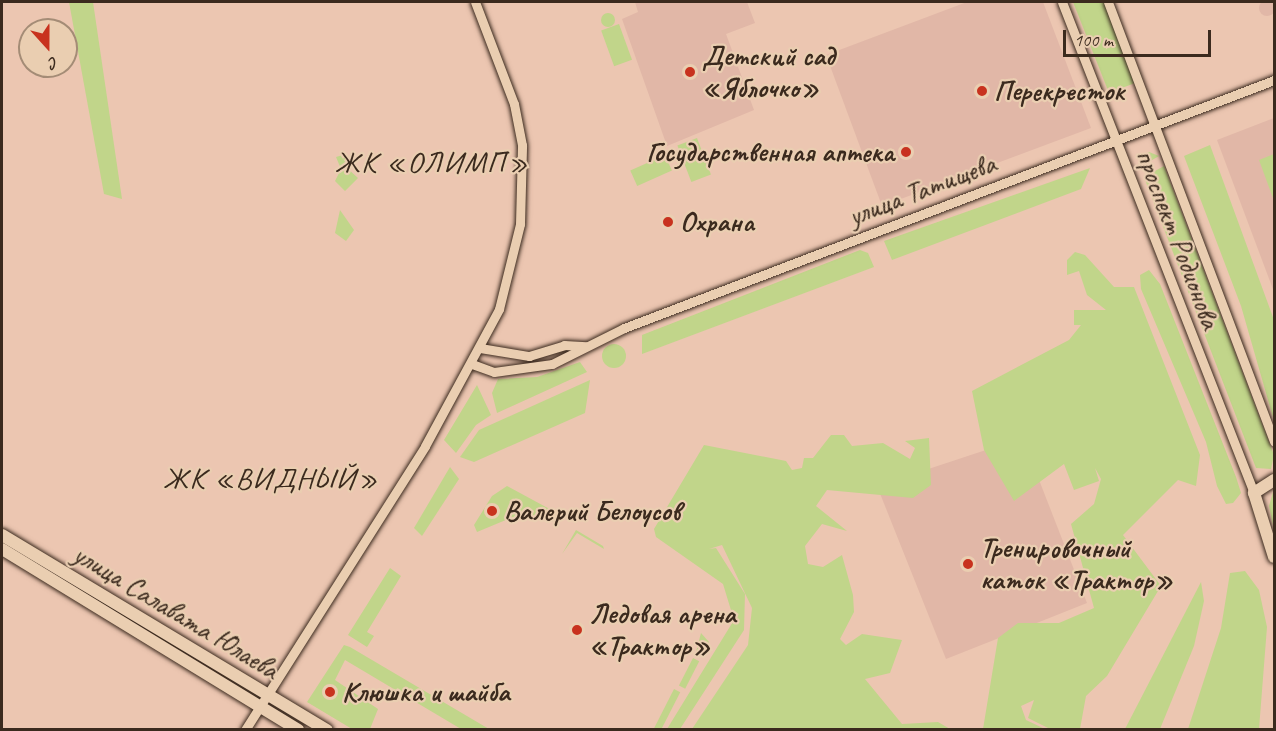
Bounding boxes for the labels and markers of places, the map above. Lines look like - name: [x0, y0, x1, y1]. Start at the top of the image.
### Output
- place label: Детский сад «Яблочко»: [702, 39, 835, 105]
- marker: Детский сад «Яблочко»: [683, 65, 697, 79]
- place label: Перекресток: [994, 74, 1125, 108]
- marker: Перекресток: [975, 84, 989, 98]
- place label: Государственная аптека: [642, 135, 894, 169]
- marker: Государственная аптека: [899, 145, 913, 159]
- place label: Охрана: [680, 205, 754, 239]
- marker: Охрана: [661, 215, 675, 229]
- place label: Валерий Белоусов: [504, 494, 680, 528]
- marker: Валерий Белоусов: [485, 504, 499, 518]
- place label: Тренировочный каток «Трактор»: [980, 531, 1173, 597]
- marker: Тренировочный каток «Трактор»: [961, 557, 975, 571]
- place label: Ледовая арена «Трактор»: [589, 597, 734, 663]
- marker: Ледовая арена «Трактор»: [570, 623, 584, 637]
- place label: Клюшка и шайба: [342, 675, 509, 709]
- marker: Клюшка и шайба: [323, 685, 337, 699]

